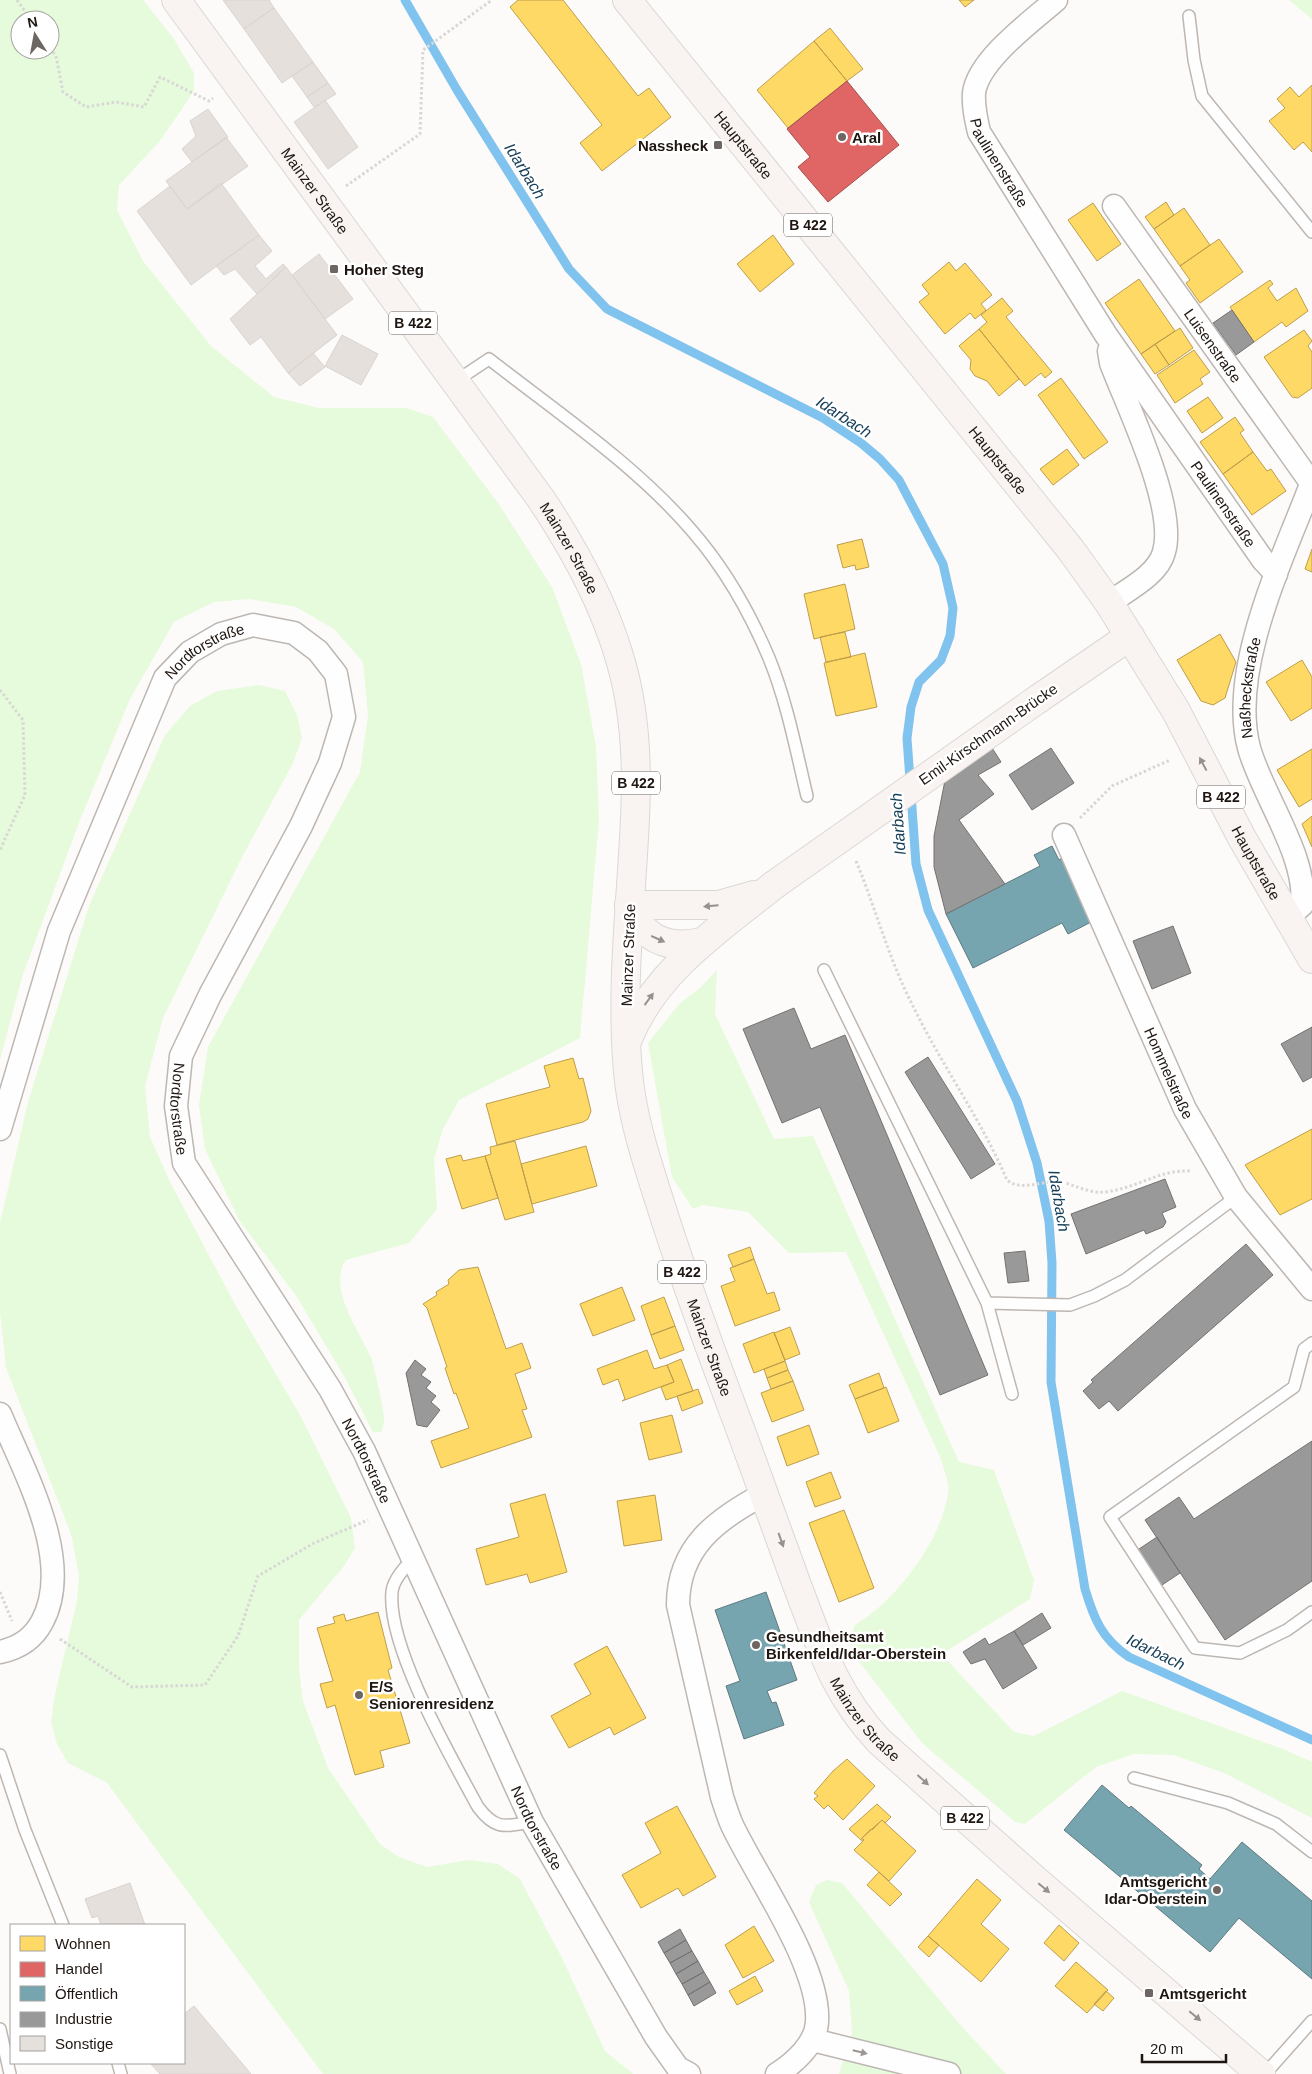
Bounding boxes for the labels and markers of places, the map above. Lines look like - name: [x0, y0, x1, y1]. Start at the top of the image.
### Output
- place label: Aral: [852, 129, 881, 146]
- marker: Aral: [836, 131, 848, 143]
- place label: Nassheck: [638, 137, 709, 154]
- marker: Nassheck: [712, 139, 724, 151]
- place label: Hoher Steg: [344, 261, 424, 278]
- marker: Hoher Steg: [328, 263, 340, 275]
- place label: Gesundheitsamt Birkenfeld/Idar-Oberstein: [766, 1628, 946, 1662]
- marker: Gesundheitsamt Birkenfeld/Idar-Oberstein: [750, 1639, 762, 1651]
- place label: E/S Seniorenresidenz: [369, 1678, 494, 1712]
- marker: E/S Seniorenresidenz: [353, 1689, 365, 1701]
- place label: Amtsgericht Idar-Oberstein: [1104, 1873, 1207, 1907]
- marker: Amtsgericht Idar-Oberstein: [1211, 1884, 1223, 1896]
- place label: Amtsgericht: [1159, 1985, 1247, 2002]
- marker: Amtsgericht: [1143, 1987, 1155, 1999]

